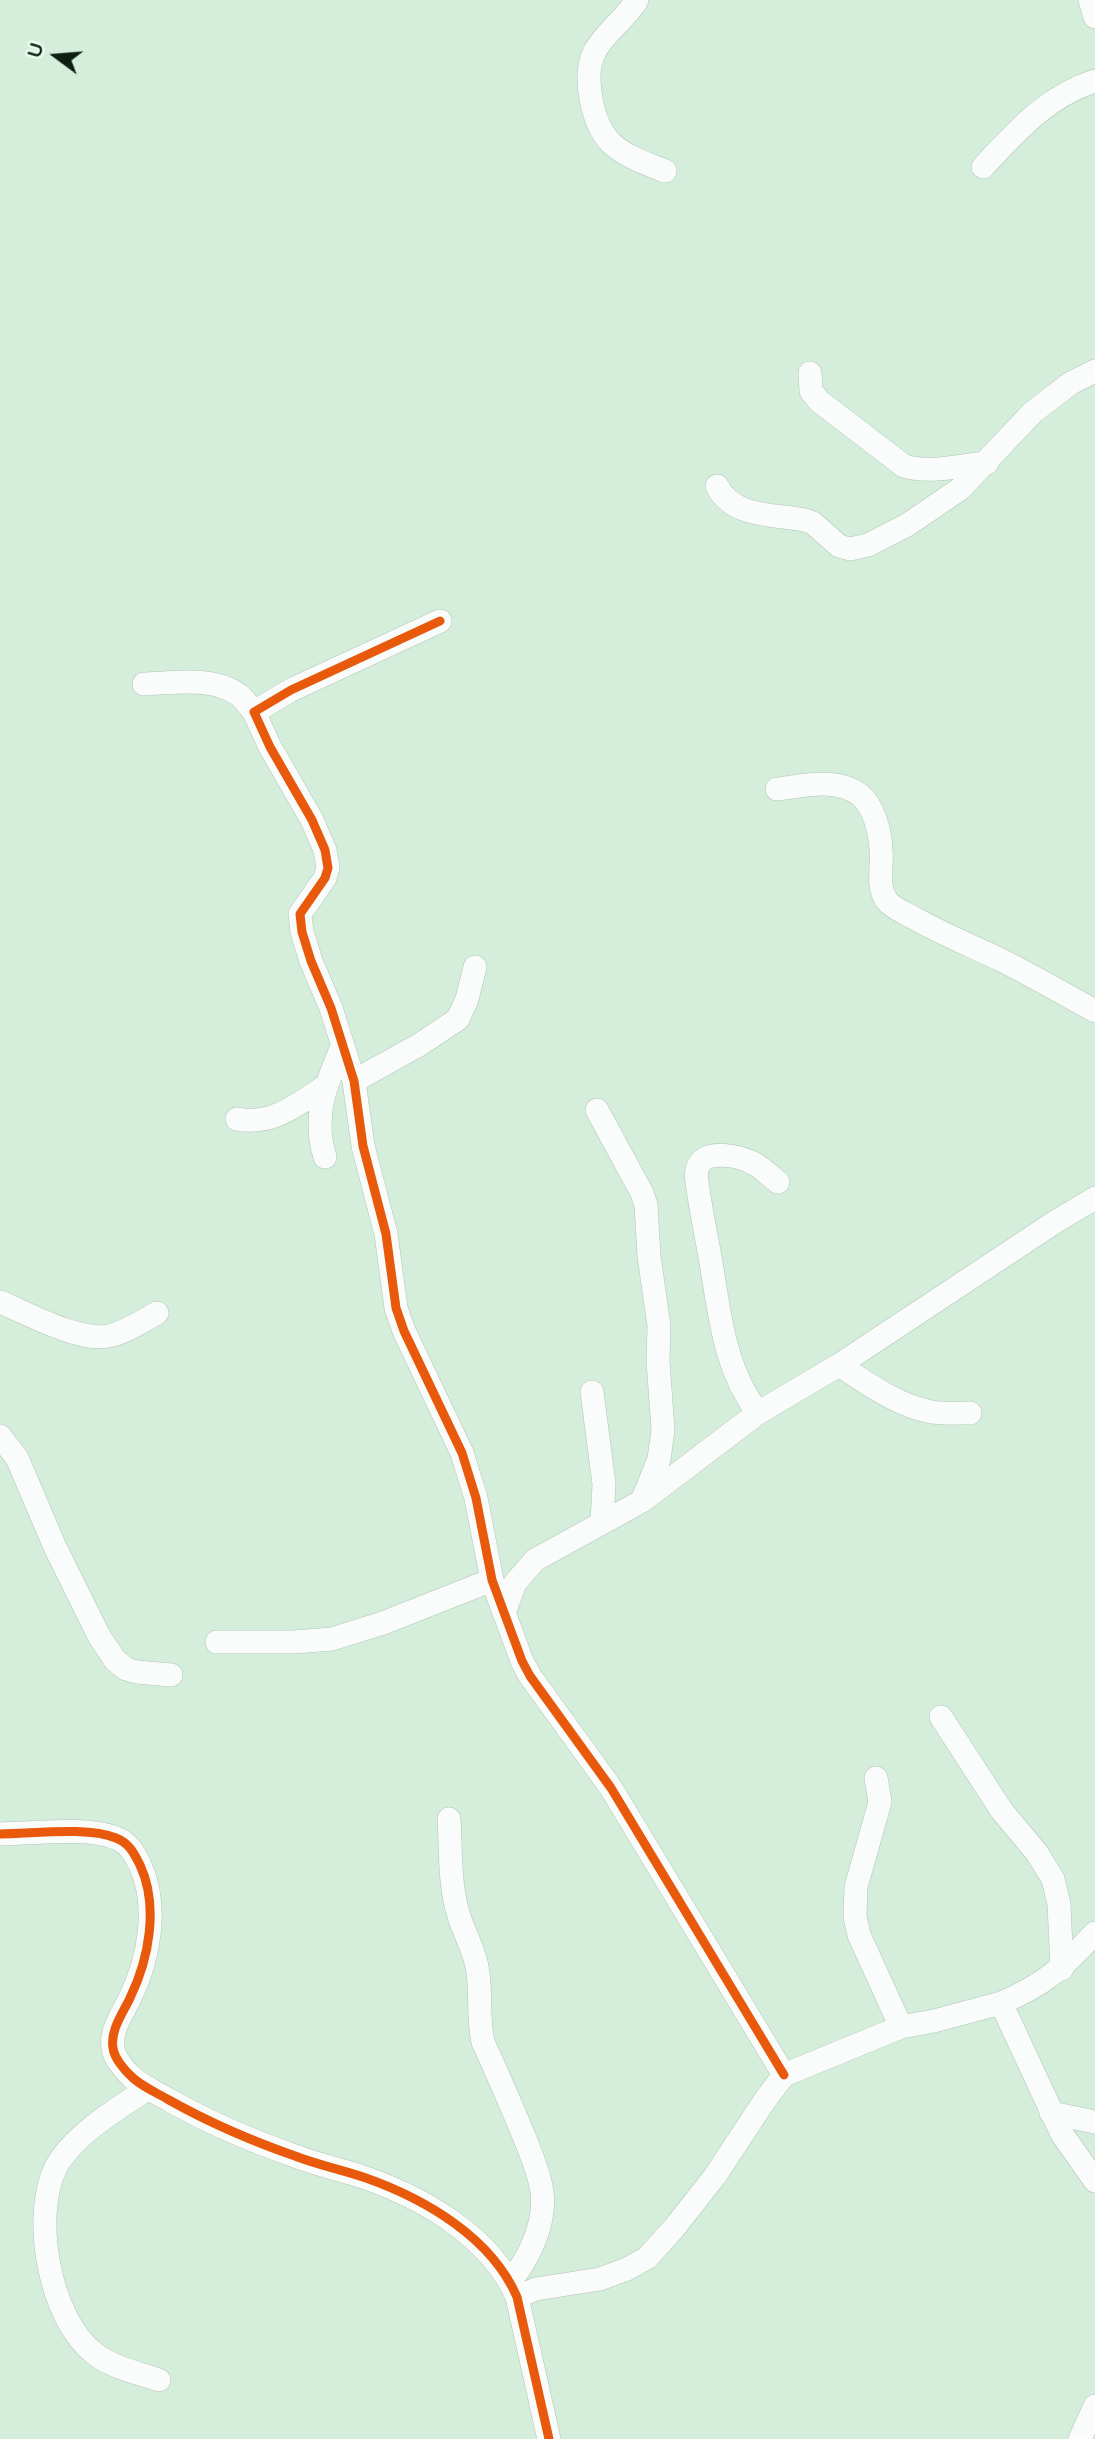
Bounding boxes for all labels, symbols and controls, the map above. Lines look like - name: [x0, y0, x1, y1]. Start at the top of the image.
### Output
- north arrow: [21, 21, 91, 91]
- text: U: [23, 40, 48, 60]

